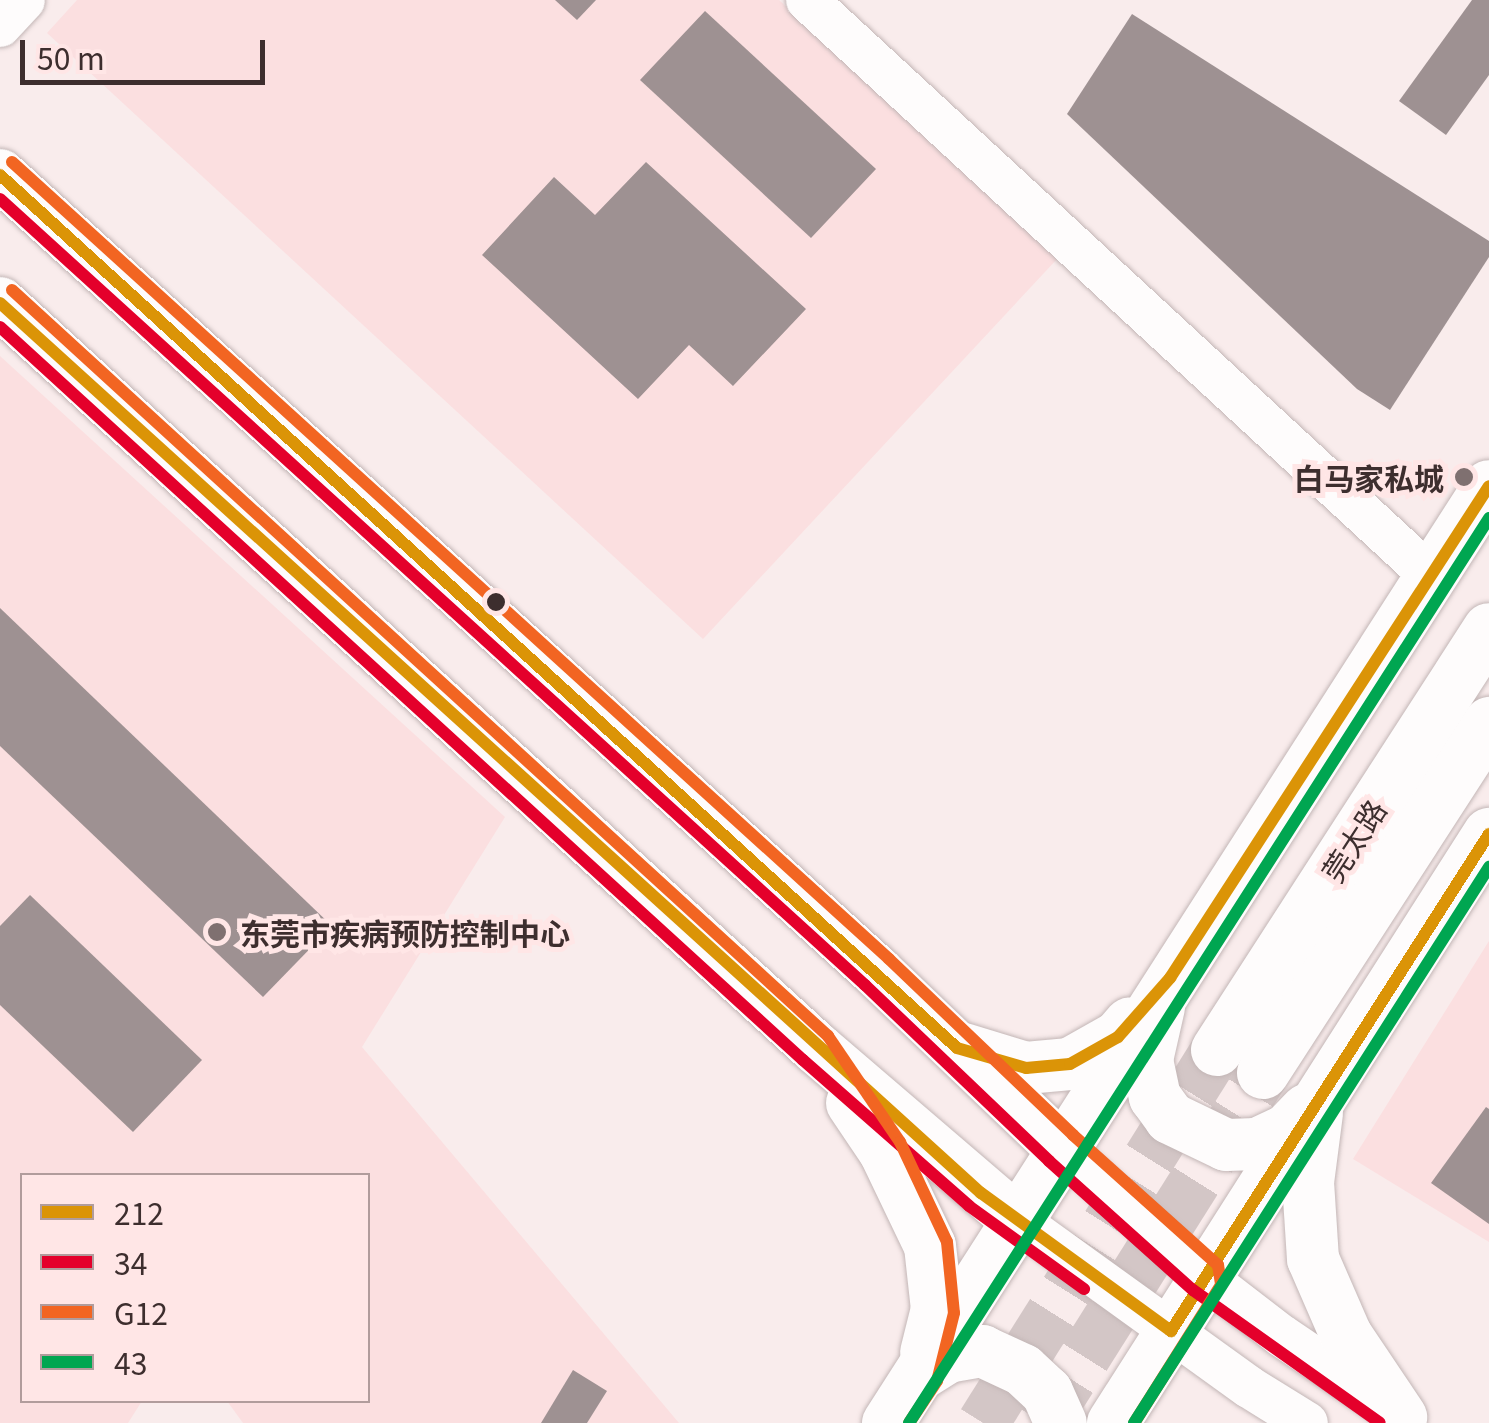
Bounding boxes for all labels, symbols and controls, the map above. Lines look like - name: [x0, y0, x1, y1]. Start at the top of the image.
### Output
- scale bar: [25, 20, 270, 82]
- text: 50 m: [37, 35, 105, 79]
- place label: 白马家私城: [1294, 459, 1444, 495]
- marker: 白马家私城: [1453, 466, 1475, 488]
- unlabelled marker: [486, 592, 506, 612]
- street label: 莞太路: [1313, 792, 1393, 888]
- place label: 东莞市疾病预防控制中心: [240, 914, 570, 950]
- marker: 东莞市疾病预防控制中心: [204, 919, 230, 945]
- legend: [20, 1173, 370, 1403]
- text: 212: [114, 1190, 164, 1234]
- text: 34: [114, 1240, 147, 1284]
- text: G12: [114, 1290, 168, 1334]
- text: 43: [114, 1340, 147, 1384]

